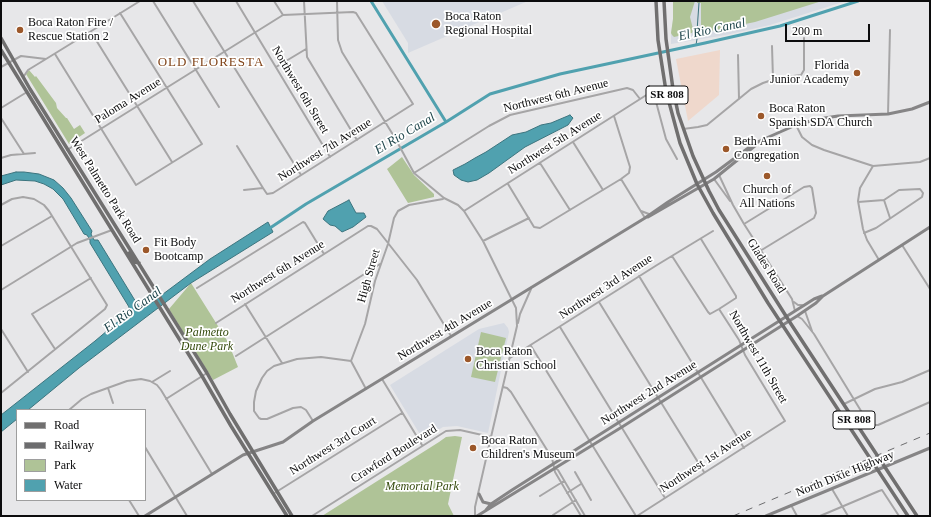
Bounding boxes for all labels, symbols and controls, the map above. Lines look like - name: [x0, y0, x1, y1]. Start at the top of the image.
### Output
- place label: Boca Raton Regional Hospital: [445, 10, 532, 38]
- water label: El Rio Canal: [677, 15, 747, 45]
- place label: Boca Raton Fire / Rescue Station 2: [28, 16, 113, 44]
- scale bar: [787, 16, 872, 42]
- marker: Boca Raton Regional Hospital: [430, 18, 442, 30]
- text: 200 m: [792, 24, 822, 38]
- marker: Boca Raton Fire / Rescue Station 2: [15, 25, 25, 35]
- street label: Northwest 6th Street: [268, 44, 332, 136]
- district label: OLD FLORESTA: [158, 55, 264, 71]
- place label: Florida Junior Academy: [770, 59, 849, 87]
- marker: Florida Junior Academy: [852, 68, 862, 78]
- street label: Paloma Avenue: [92, 75, 164, 127]
- street label: Northwest 6th Avenue: [502, 76, 610, 116]
- road number: SR 808: [646, 86, 688, 104]
- place label: Boca Raton Spanish SDA Church: [769, 102, 872, 130]
- street label: Northwest 5th Avenue: [505, 108, 605, 178]
- water label: El Rio Canal: [372, 110, 438, 158]
- marker: Boca Raton Spanish SDA Church: [756, 111, 766, 121]
- street label: Northwest 7th Avenue: [275, 115, 375, 185]
- street label: West Palmetto Park Road: [66, 134, 144, 246]
- place label: Beth Ami Congregation: [734, 135, 799, 163]
- marker: Beth Ami Congregation: [721, 144, 731, 154]
- marker: Church of All Nations: [762, 171, 772, 181]
- place label: Church of All Nations: [739, 183, 795, 211]
- place label: Fit Body Bootcamp: [154, 236, 203, 264]
- street label: Glades Road: [744, 236, 788, 296]
- street label: Northwest 6th Avenue: [228, 237, 328, 307]
- marker: Fit Body Bootcamp: [141, 245, 151, 255]
- street label: High Street: [355, 248, 383, 304]
- street label: Northwest 3rd Avenue: [557, 251, 655, 323]
- water label: El Rio Canal: [101, 284, 165, 336]
- street label: Northwest 4th Avenue: [395, 296, 495, 364]
- street label: Northwest 11th Street: [726, 308, 790, 406]
- park label: Palmetto Dune Park: [181, 326, 233, 354]
- place label: Boca Raton Christian School: [476, 345, 556, 373]
- marker: Boca Raton Christian School: [463, 354, 473, 364]
- street label: Northwest 2nd Avenue: [598, 358, 700, 428]
- legend: [16, 409, 146, 501]
- road number: SR 808: [833, 411, 875, 429]
- street label: Northwest 3rd Court: [287, 414, 379, 478]
- text: Road: [54, 418, 79, 432]
- street label: Crawford Boulevard: [348, 422, 440, 486]
- street label: Northwest 1st Avenue: [657, 426, 755, 496]
- place label: Boca Raton Children's Museum: [481, 434, 575, 462]
- text: Railway: [54, 438, 94, 452]
- marker: Boca Raton Children's Museum: [468, 443, 478, 453]
- street label: North Dixie Highway: [794, 448, 896, 500]
- text: Park: [54, 458, 76, 472]
- text: Water: [54, 478, 82, 492]
- park label: Memorial Park: [385, 480, 459, 494]

